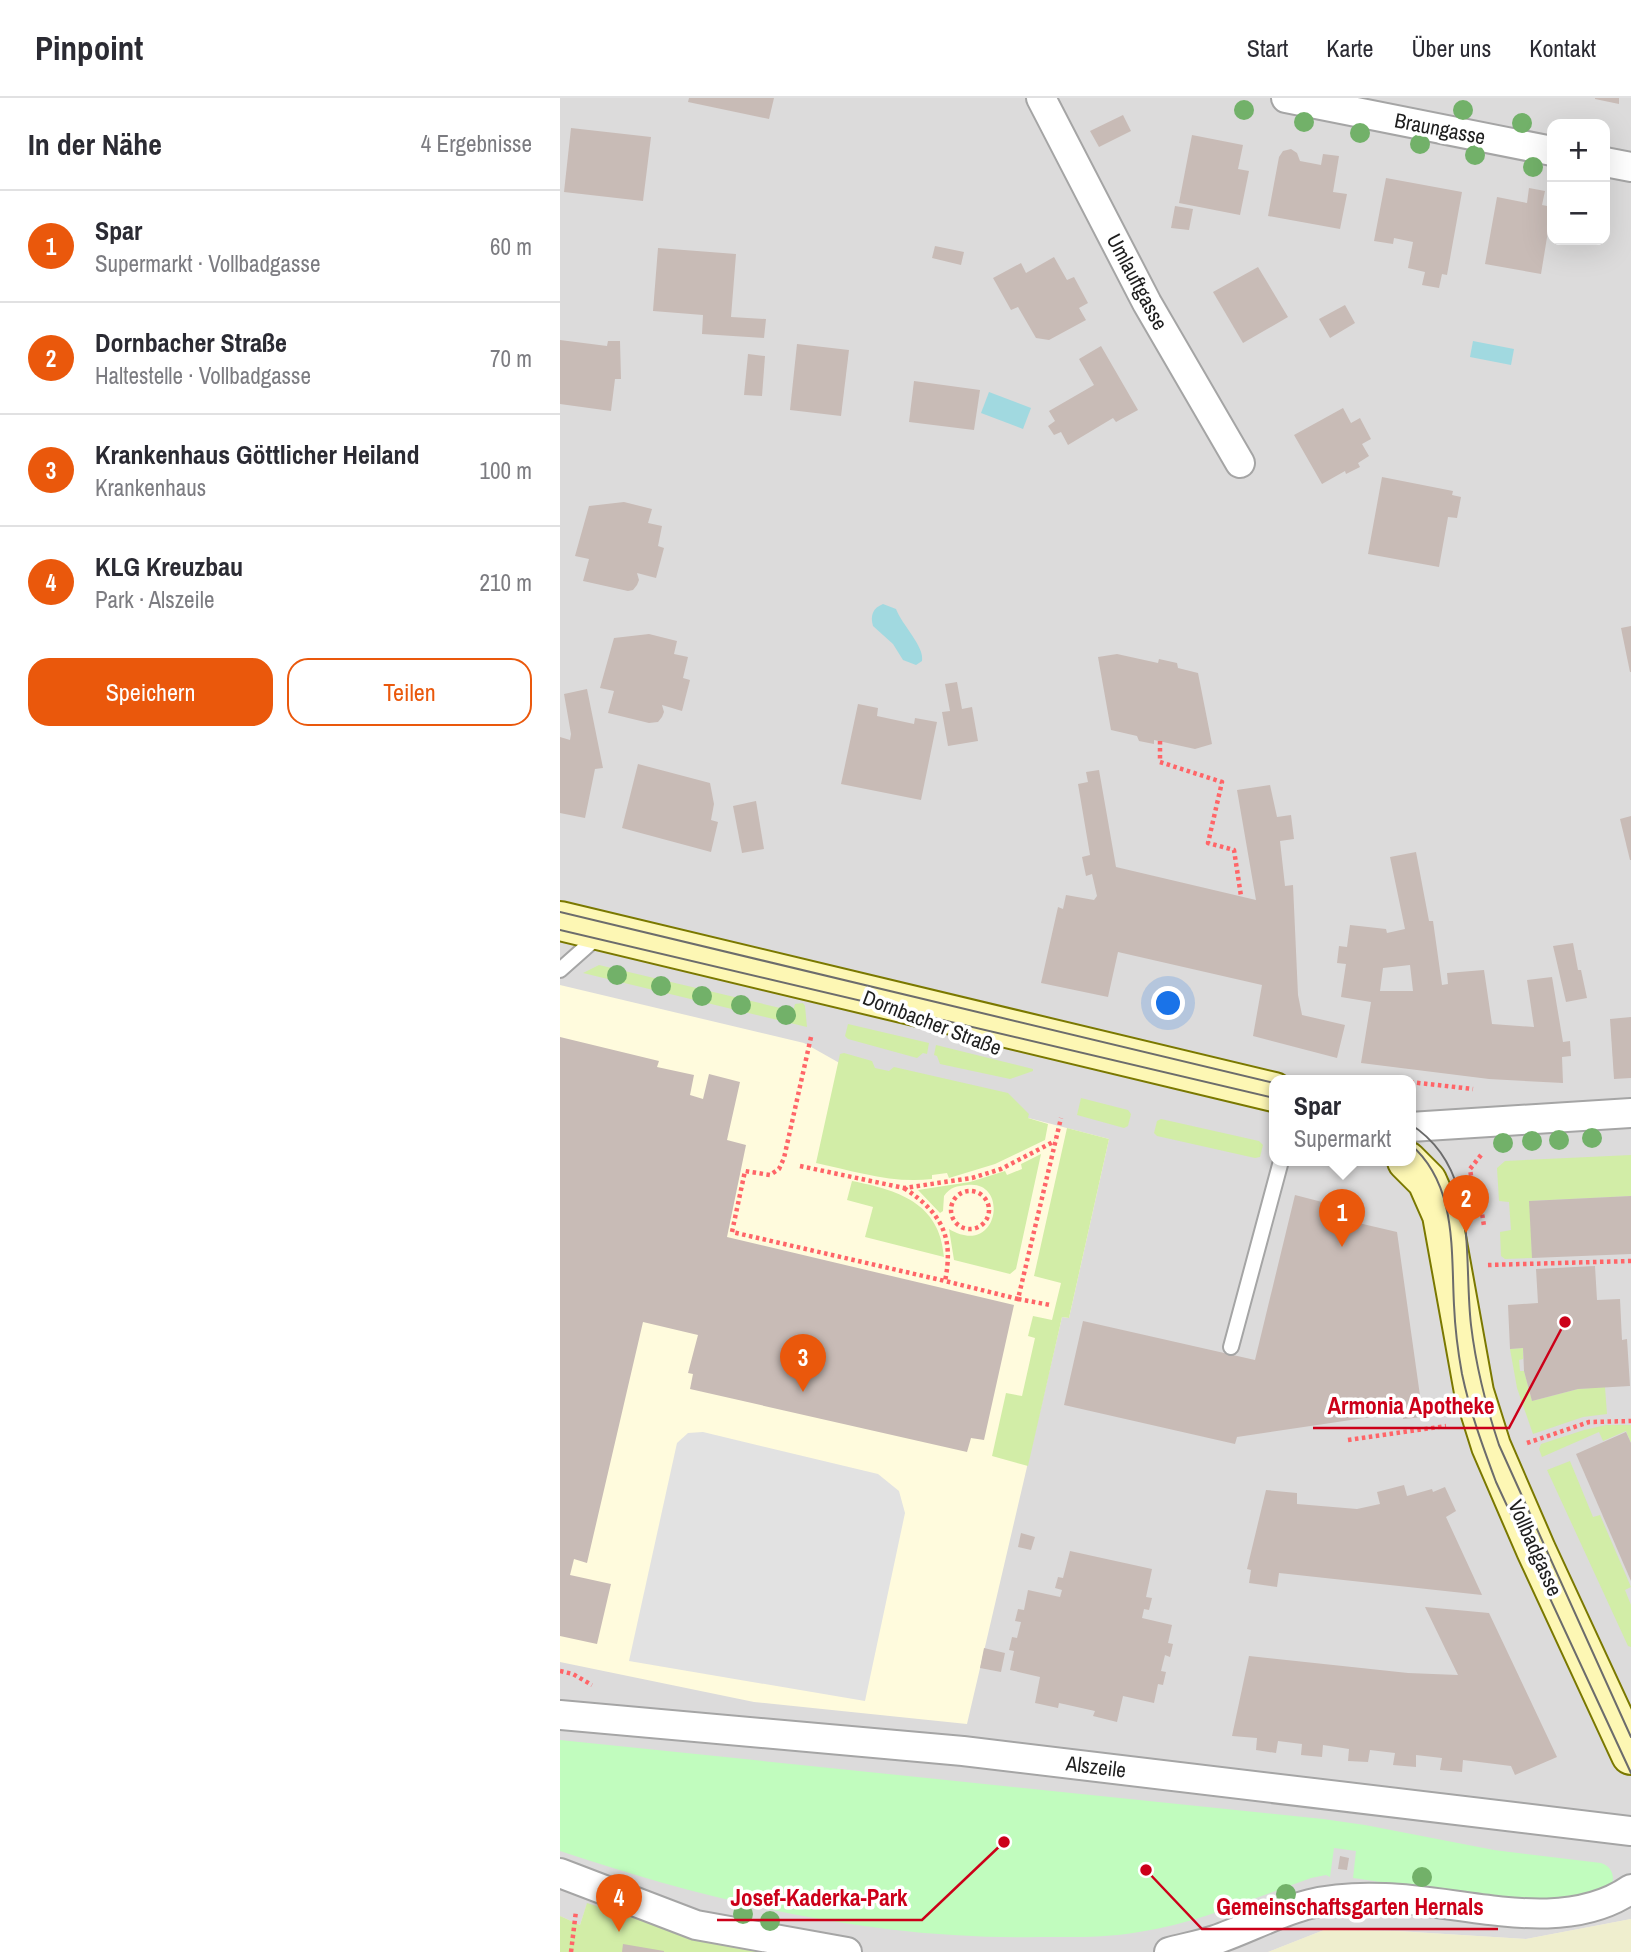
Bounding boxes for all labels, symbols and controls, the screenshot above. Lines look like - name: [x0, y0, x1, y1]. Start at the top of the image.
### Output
- text: Pinpoint: [35, 26, 143, 70]
- text: Start: [1247, 32, 1288, 64]
- text: Karte: [1326, 32, 1373, 64]
- text: Über uns: [1411, 32, 1491, 64]
- text: Kontakt: [1529, 32, 1596, 64]
- street label: Braungasse: [1392, 106, 1488, 152]
- map controls: [1547, 119, 1610, 245]
- button: +: [1547, 119, 1610, 182]
- text: In der Nähe: [28, 124, 162, 164]
- text: 4 Ergebnisse: [421, 128, 532, 159]
- button: −: [1547, 182, 1610, 245]
- text: Spar: [95, 213, 142, 248]
- street label: Umlauftgasse: [1100, 228, 1175, 335]
- text: 1: [46, 231, 56, 262]
- text: 60 m: [490, 231, 532, 262]
- text: Supermarkt · Vollbadgasse: [95, 248, 320, 279]
- text: Dornbacher Straße: [95, 325, 287, 360]
- text: 2: [46, 343, 56, 374]
- text: 70 m: [490, 343, 532, 374]
- text: Haltestelle · Vollbadgasse: [95, 360, 311, 391]
- text: Krankenhaus Göttlicher Heiland: [95, 437, 420, 472]
- text: 3: [46, 455, 56, 486]
- text: 100 m: [480, 455, 532, 486]
- text: Krankenhaus: [95, 472, 206, 503]
- text: KLG Kreuzbau: [95, 549, 243, 584]
- text: 4: [46, 567, 56, 598]
- text: 210 m: [480, 567, 532, 598]
- text: Park · Alszeile: [95, 584, 215, 615]
- button: Speichern: [28, 658, 273, 726]
- button: Teilen: [287, 658, 532, 726]
- street label: Dornbacher Straße: [859, 983, 1006, 1062]
- your location: [1151, 986, 1185, 1020]
- popup: [1269, 1075, 1416, 1166]
- text: Spar: [1294, 1088, 1341, 1123]
- text: Supermarkt: [1294, 1123, 1391, 1154]
- pin: 2: [1443, 1175, 1489, 1233]
- pin: 1: [1319, 1189, 1365, 1247]
- pin: 3: [780, 1334, 826, 1392]
- callout: Armonia Apotheke: [1313, 1384, 1509, 1428]
- text: Armonia Apotheke: [1328, 1390, 1494, 1421]
- street label: Vollbadgasse: [1501, 1495, 1570, 1600]
- street label: Alszeile: [1063, 1748, 1128, 1785]
- pin: 4: [596, 1874, 642, 1932]
- callout: Josef-Kaderka-Park: [717, 1876, 922, 1920]
- text: Josef-Kaderka-Park: [730, 1882, 908, 1913]
- callout: Gemeinschaftsgarten Hernals: [1202, 1885, 1498, 1929]
- text: Gemeinschaftsgarten Hernals: [1216, 1891, 1484, 1922]

